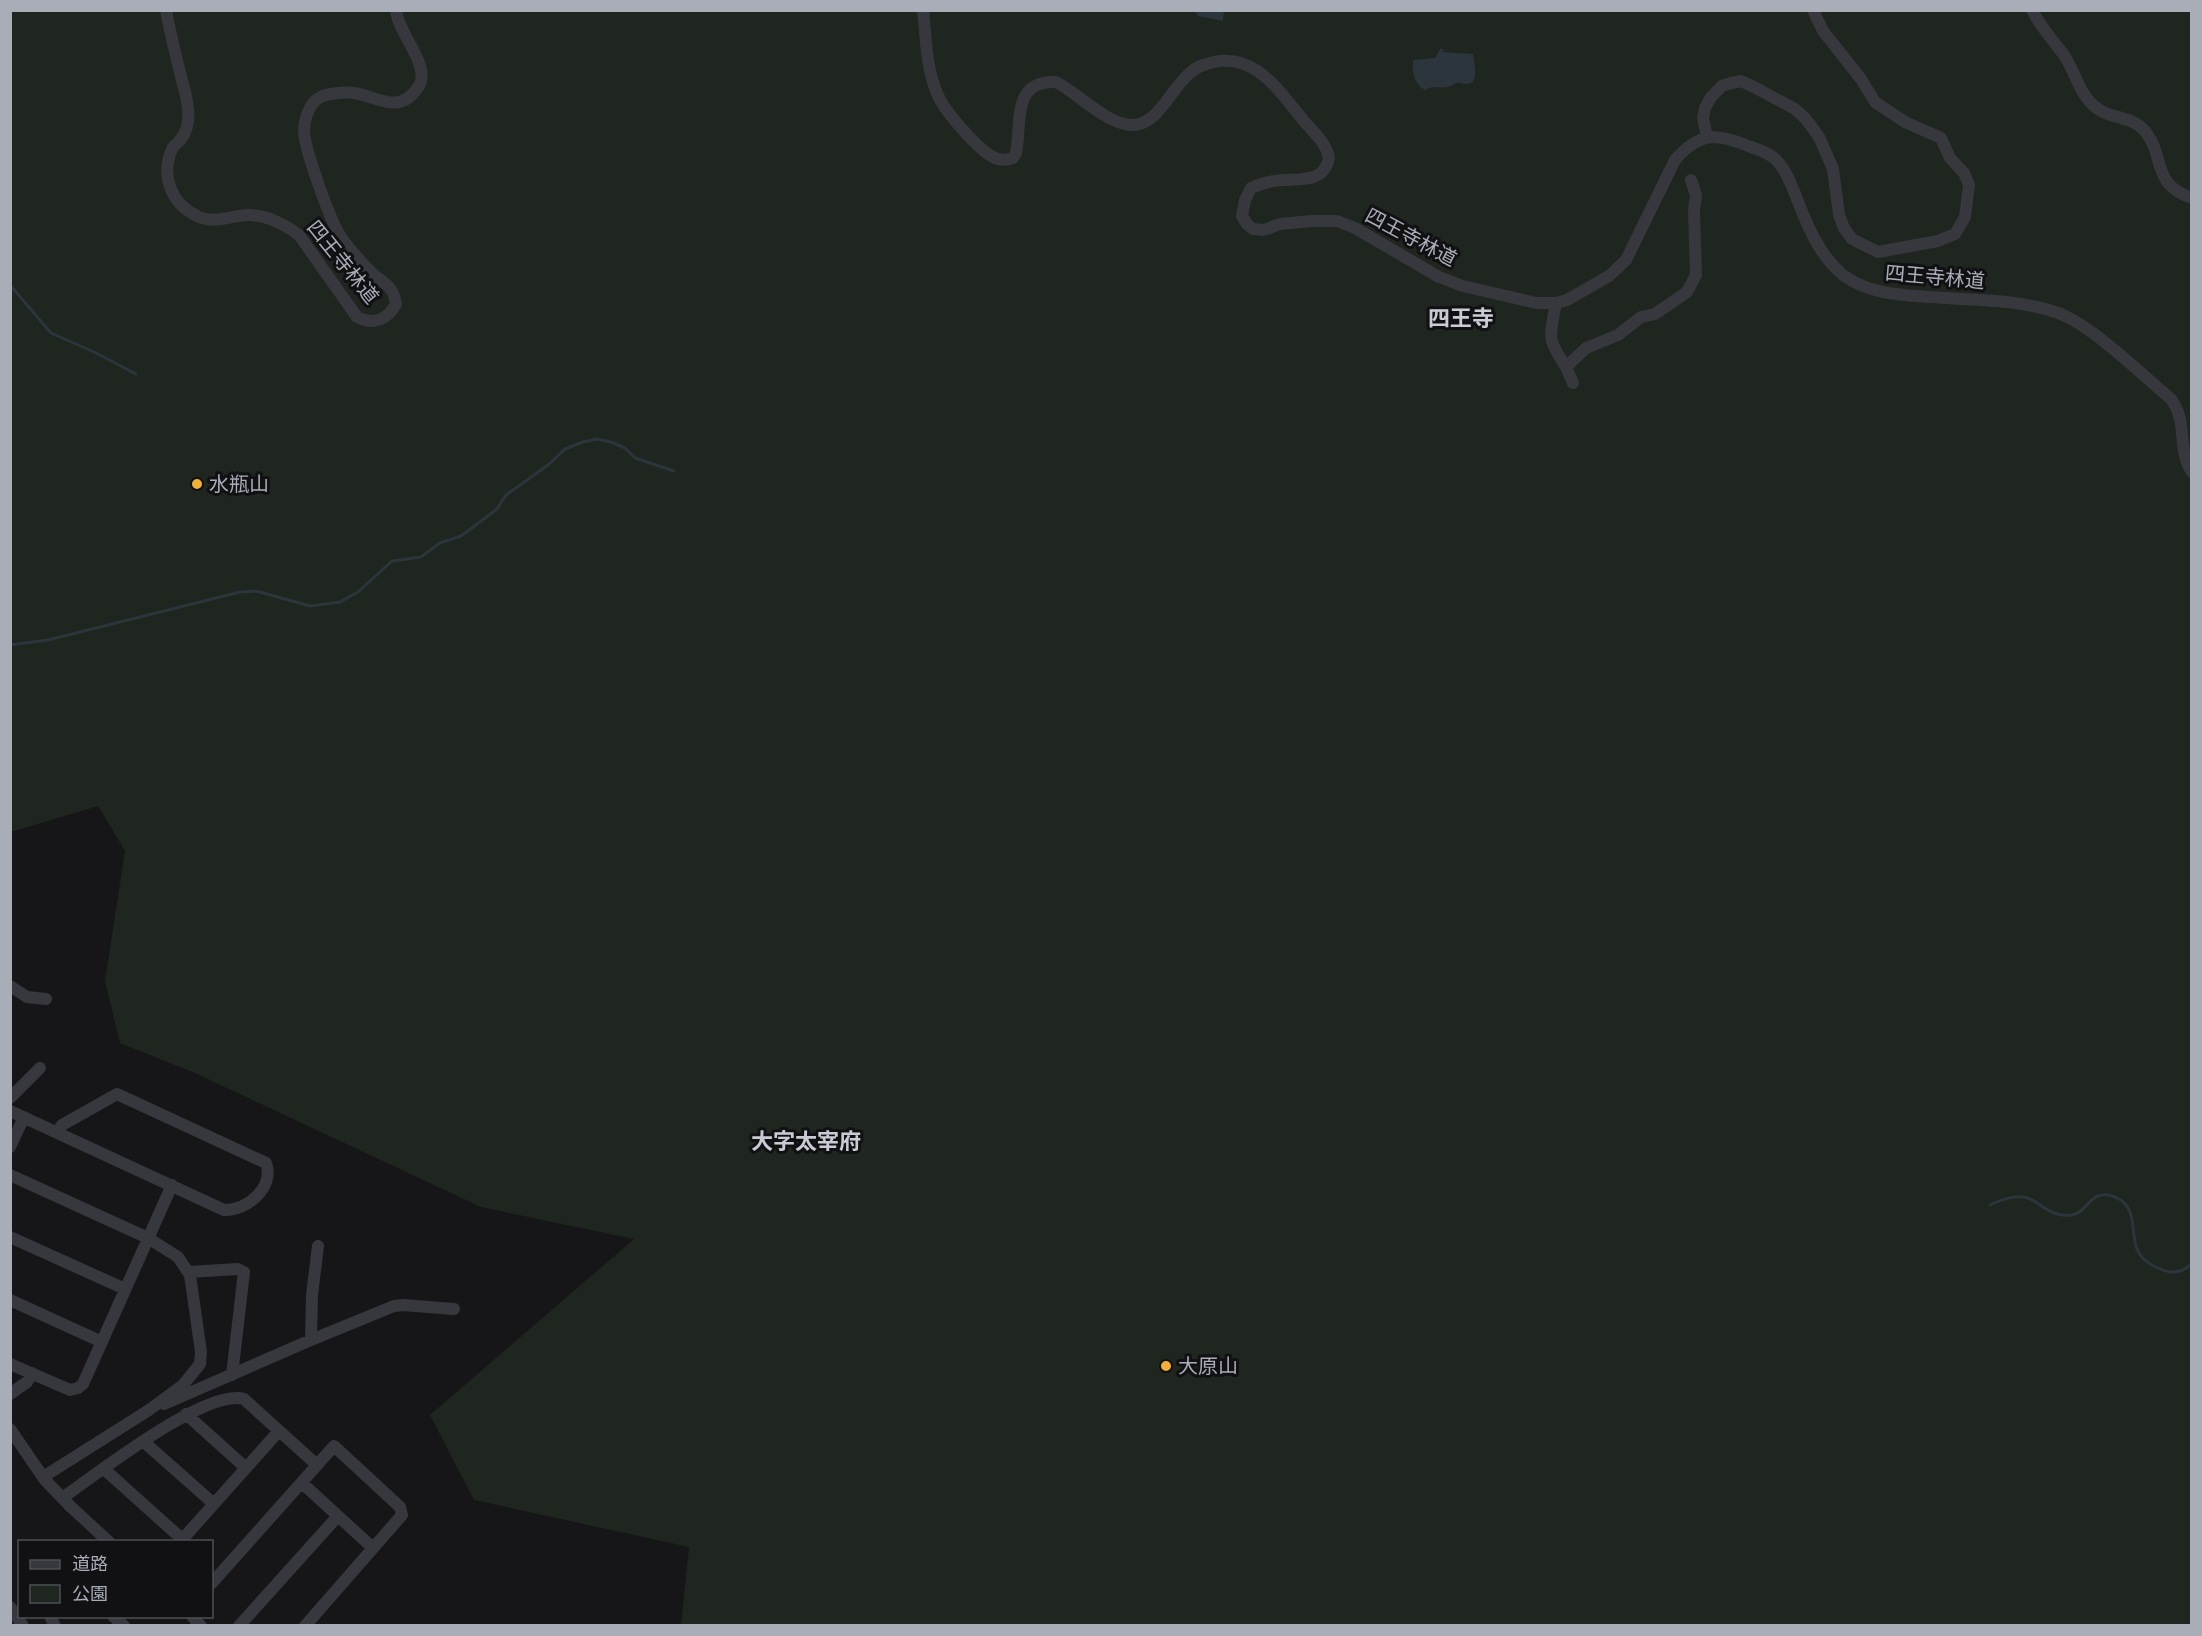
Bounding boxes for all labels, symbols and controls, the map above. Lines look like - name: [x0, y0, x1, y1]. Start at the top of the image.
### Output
- street label: 四王寺林道: [1361, 202, 1461, 272]
- street label: 四王寺林道: [301, 215, 385, 309]
- street label: 四王寺林道: [1884, 260, 1986, 294]
- district label: 四王寺: [1428, 304, 1494, 333]
- place label: 水瓶山: [209, 471, 269, 497]
- marker: 水瓶山: [190, 477, 204, 491]
- district label: 大字太宰府: [751, 1127, 861, 1156]
- place label: 大原山: [1178, 1353, 1238, 1379]
- marker: 大原山: [1159, 1359, 1173, 1373]
- legend: [18, 1540, 213, 1618]
- text: 道路: [72, 1552, 108, 1576]
- text: 公園: [72, 1582, 108, 1606]

